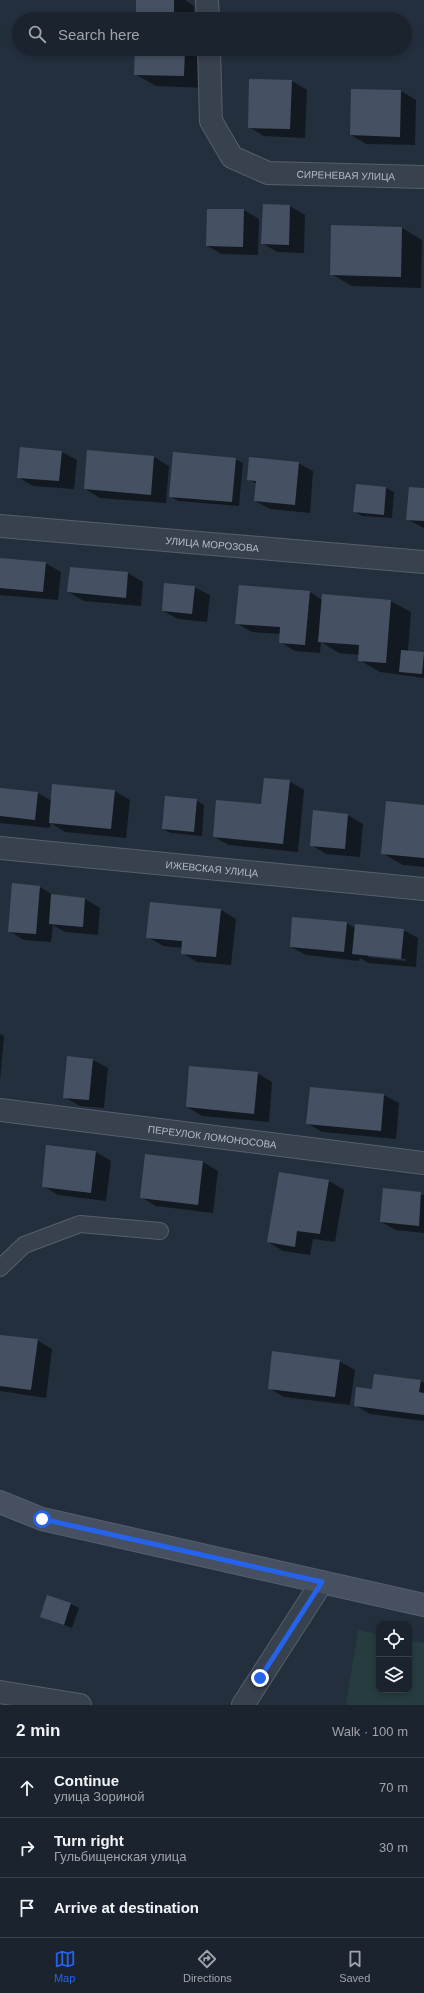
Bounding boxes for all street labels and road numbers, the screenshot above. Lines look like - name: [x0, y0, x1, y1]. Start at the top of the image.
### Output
- street label: СИРЕНЕВАЯ УЛИЦА: [296, 168, 396, 182]
- street label: УЛИЦА МОРОЗОВА: [165, 535, 260, 553]
- street label: ИЖЕВСКАЯ УЛИЦА: [165, 859, 259, 878]
- street label: ПЕРЕУЛОК ЛОМОНОСОВА: [147, 1123, 278, 1150]

